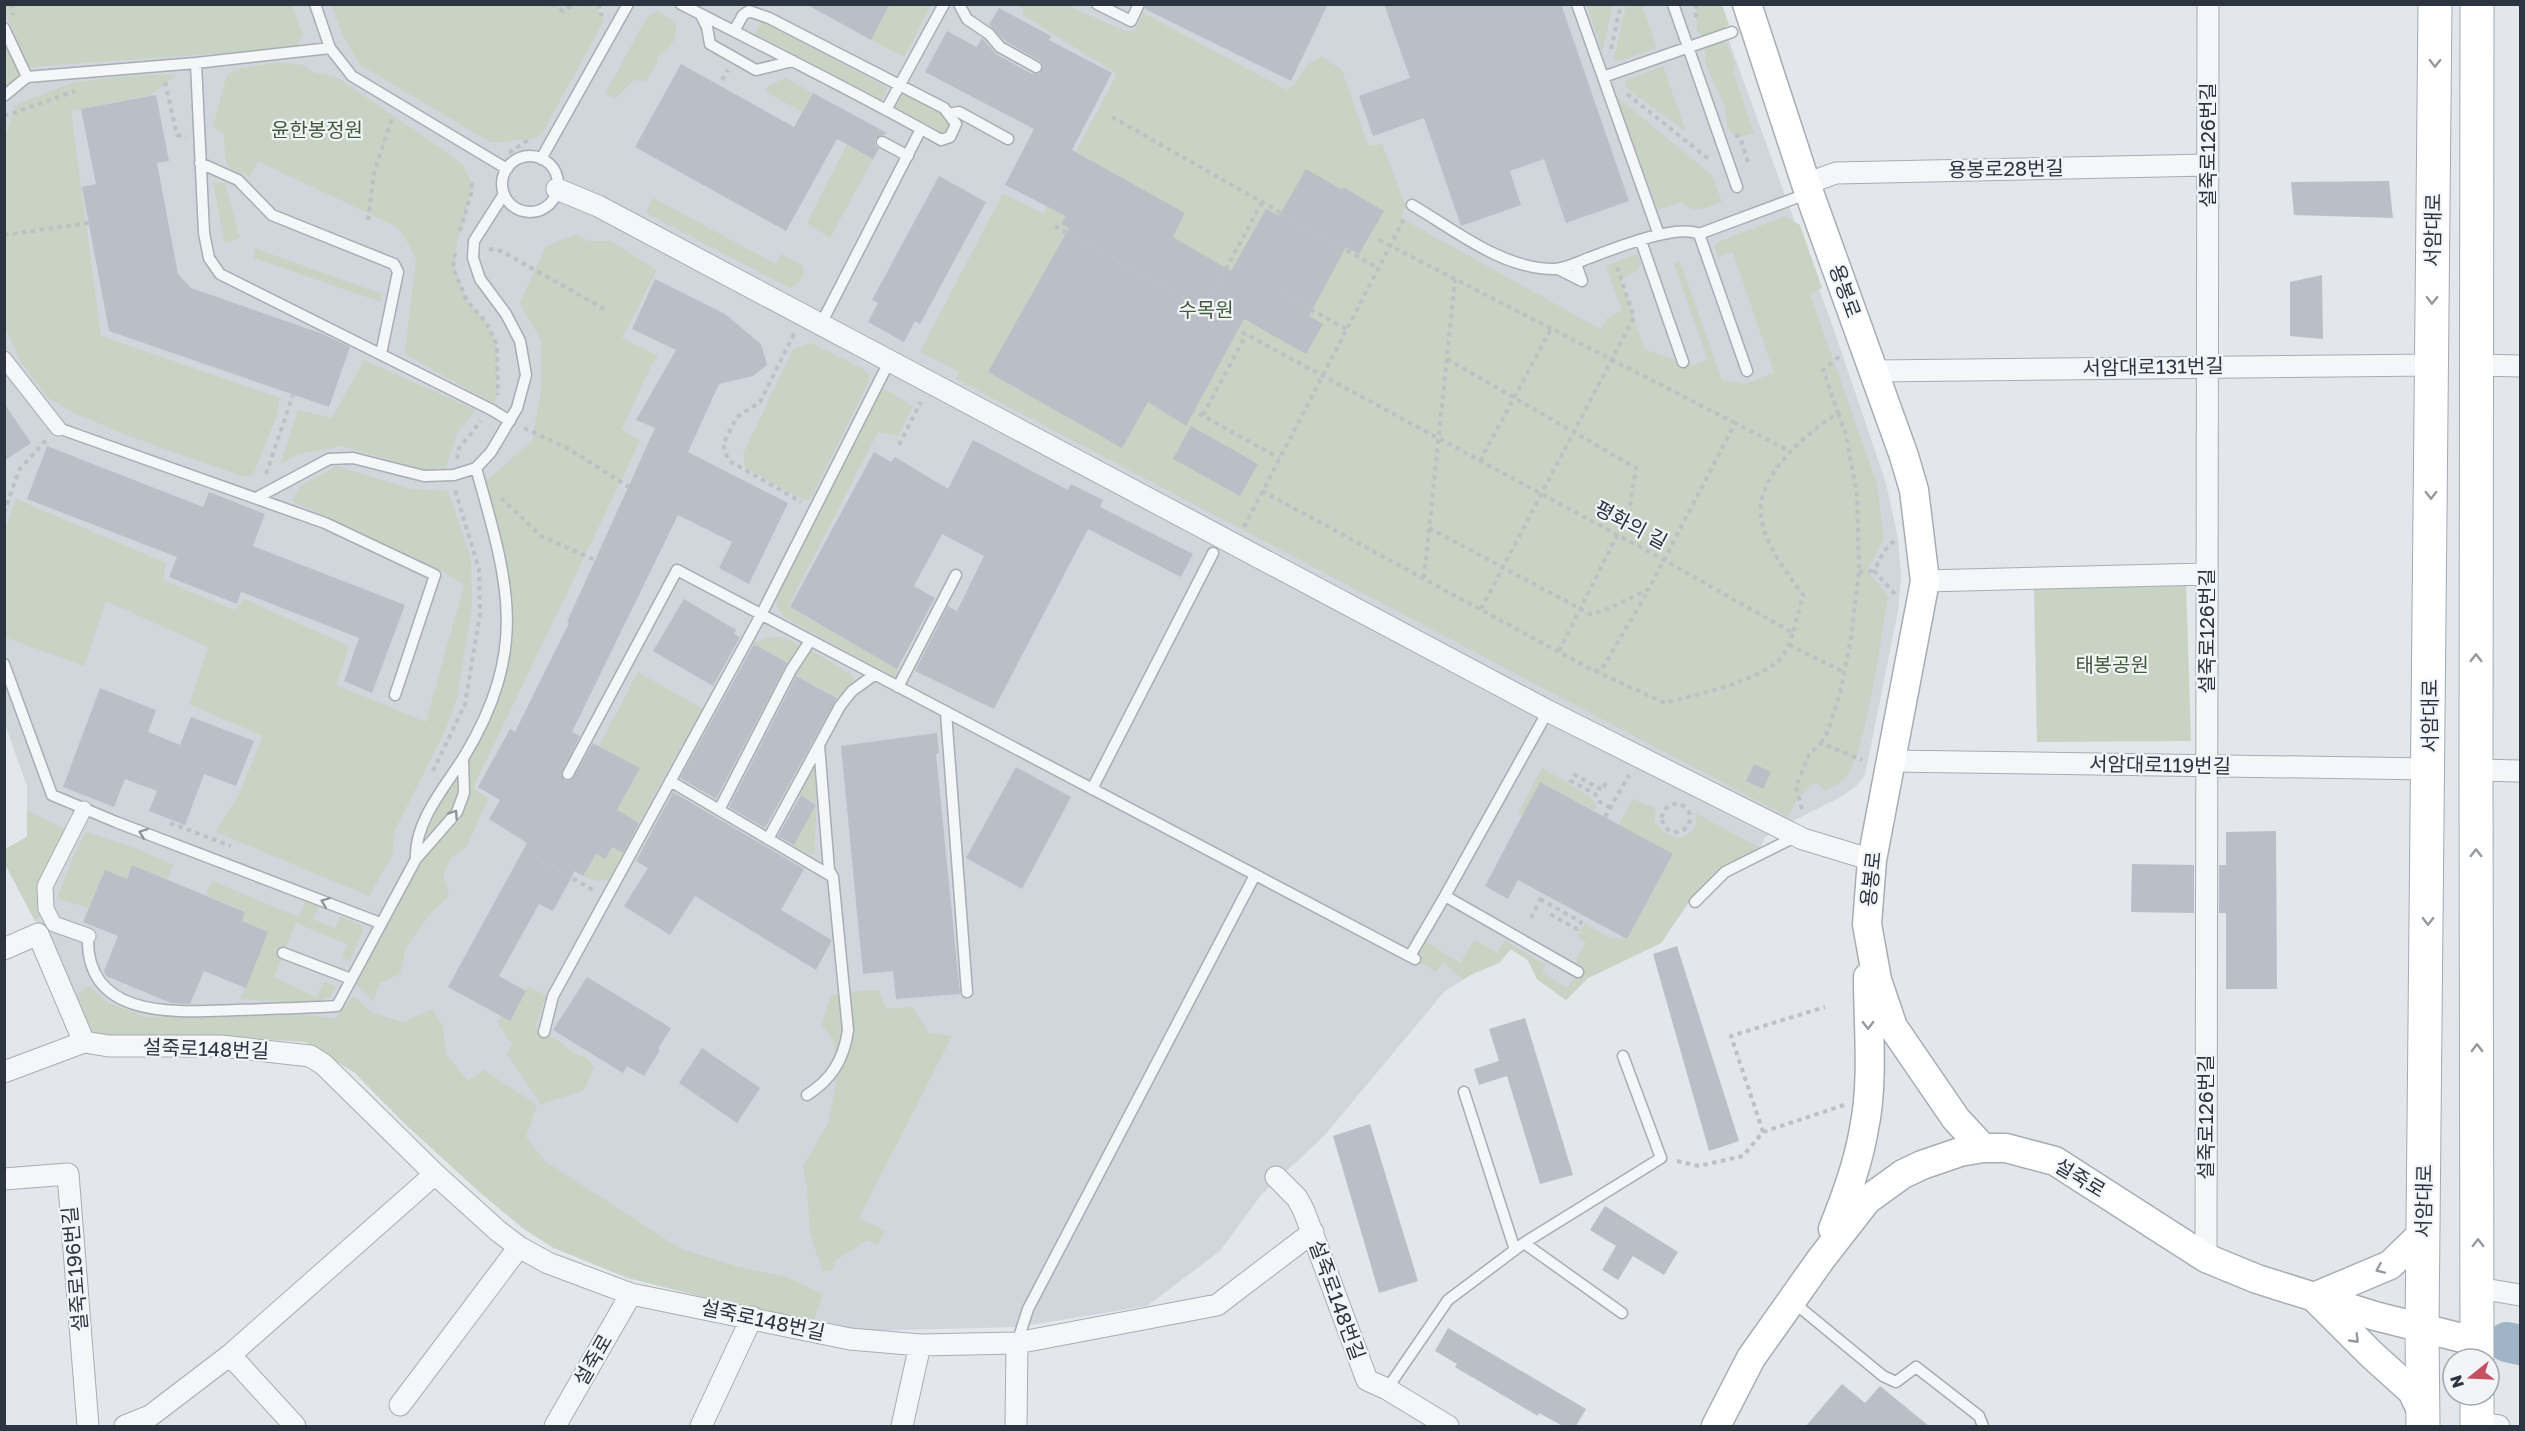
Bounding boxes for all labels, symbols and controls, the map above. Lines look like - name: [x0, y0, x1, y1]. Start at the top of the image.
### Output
- one-way arrow: [2429, 58, 2441, 67]
- street label: 설죽로126번길: [2195, 82, 2219, 208]
- park label: 윤한봉정원: [271, 117, 363, 141]
- street label: 용봉로28번길: [1948, 155, 2064, 181]
- street label: 서암대로: [2419, 193, 2445, 267]
- street label: 용봉로: [1825, 261, 1867, 321]
- one-way arrow: [2426, 295, 2439, 304]
- park label: 수목원: [1178, 297, 1234, 321]
- street label: 서암대로131번길: [2082, 353, 2224, 379]
- one-way arrow: [2425, 490, 2437, 499]
- street label: 평화의 길: [1591, 495, 1672, 553]
- street label: 설죽로126번길: [2194, 568, 2218, 694]
- park label: 태봉공원: [2075, 652, 2149, 676]
- one-way arrow: [2470, 654, 2482, 663]
- street label: 서암대로: [2417, 679, 2441, 753]
- street label: 서암대로119번길: [2089, 751, 2231, 777]
- one-way arrow: [446, 809, 457, 820]
- one-way arrow: [138, 827, 149, 840]
- one-way arrow: [2470, 849, 2482, 858]
- street label: 용봉로: [1855, 850, 1885, 908]
- one-way arrow: [320, 897, 331, 909]
- one-way arrow: [2422, 916, 2434, 925]
- one-way arrow: [1862, 1020, 1874, 1029]
- street label: 설죽로148번길: [143, 1034, 269, 1062]
- one-way arrow: [2471, 1044, 2483, 1053]
- street label: 설죽로126번길: [2193, 1054, 2217, 1180]
- street label: 설죽로: [2051, 1153, 2110, 1202]
- street label: 서암대로: [2410, 1164, 2436, 1238]
- street label: 설죽로196번길: [57, 1205, 91, 1333]
- street label: 설죽로148번길: [1305, 1236, 1371, 1363]
- one-way arrow: [2471, 1239, 2484, 1248]
- one-way arrow: [2375, 1262, 2386, 1274]
- street label: 설죽로148번길: [699, 1294, 827, 1344]
- street label: 설죽로: [568, 1330, 616, 1389]
- one-way arrow: [2348, 1331, 2359, 1342]
- north arrow: [2441, 1347, 2501, 1407]
- text: N: [2445, 1373, 2468, 1391]

